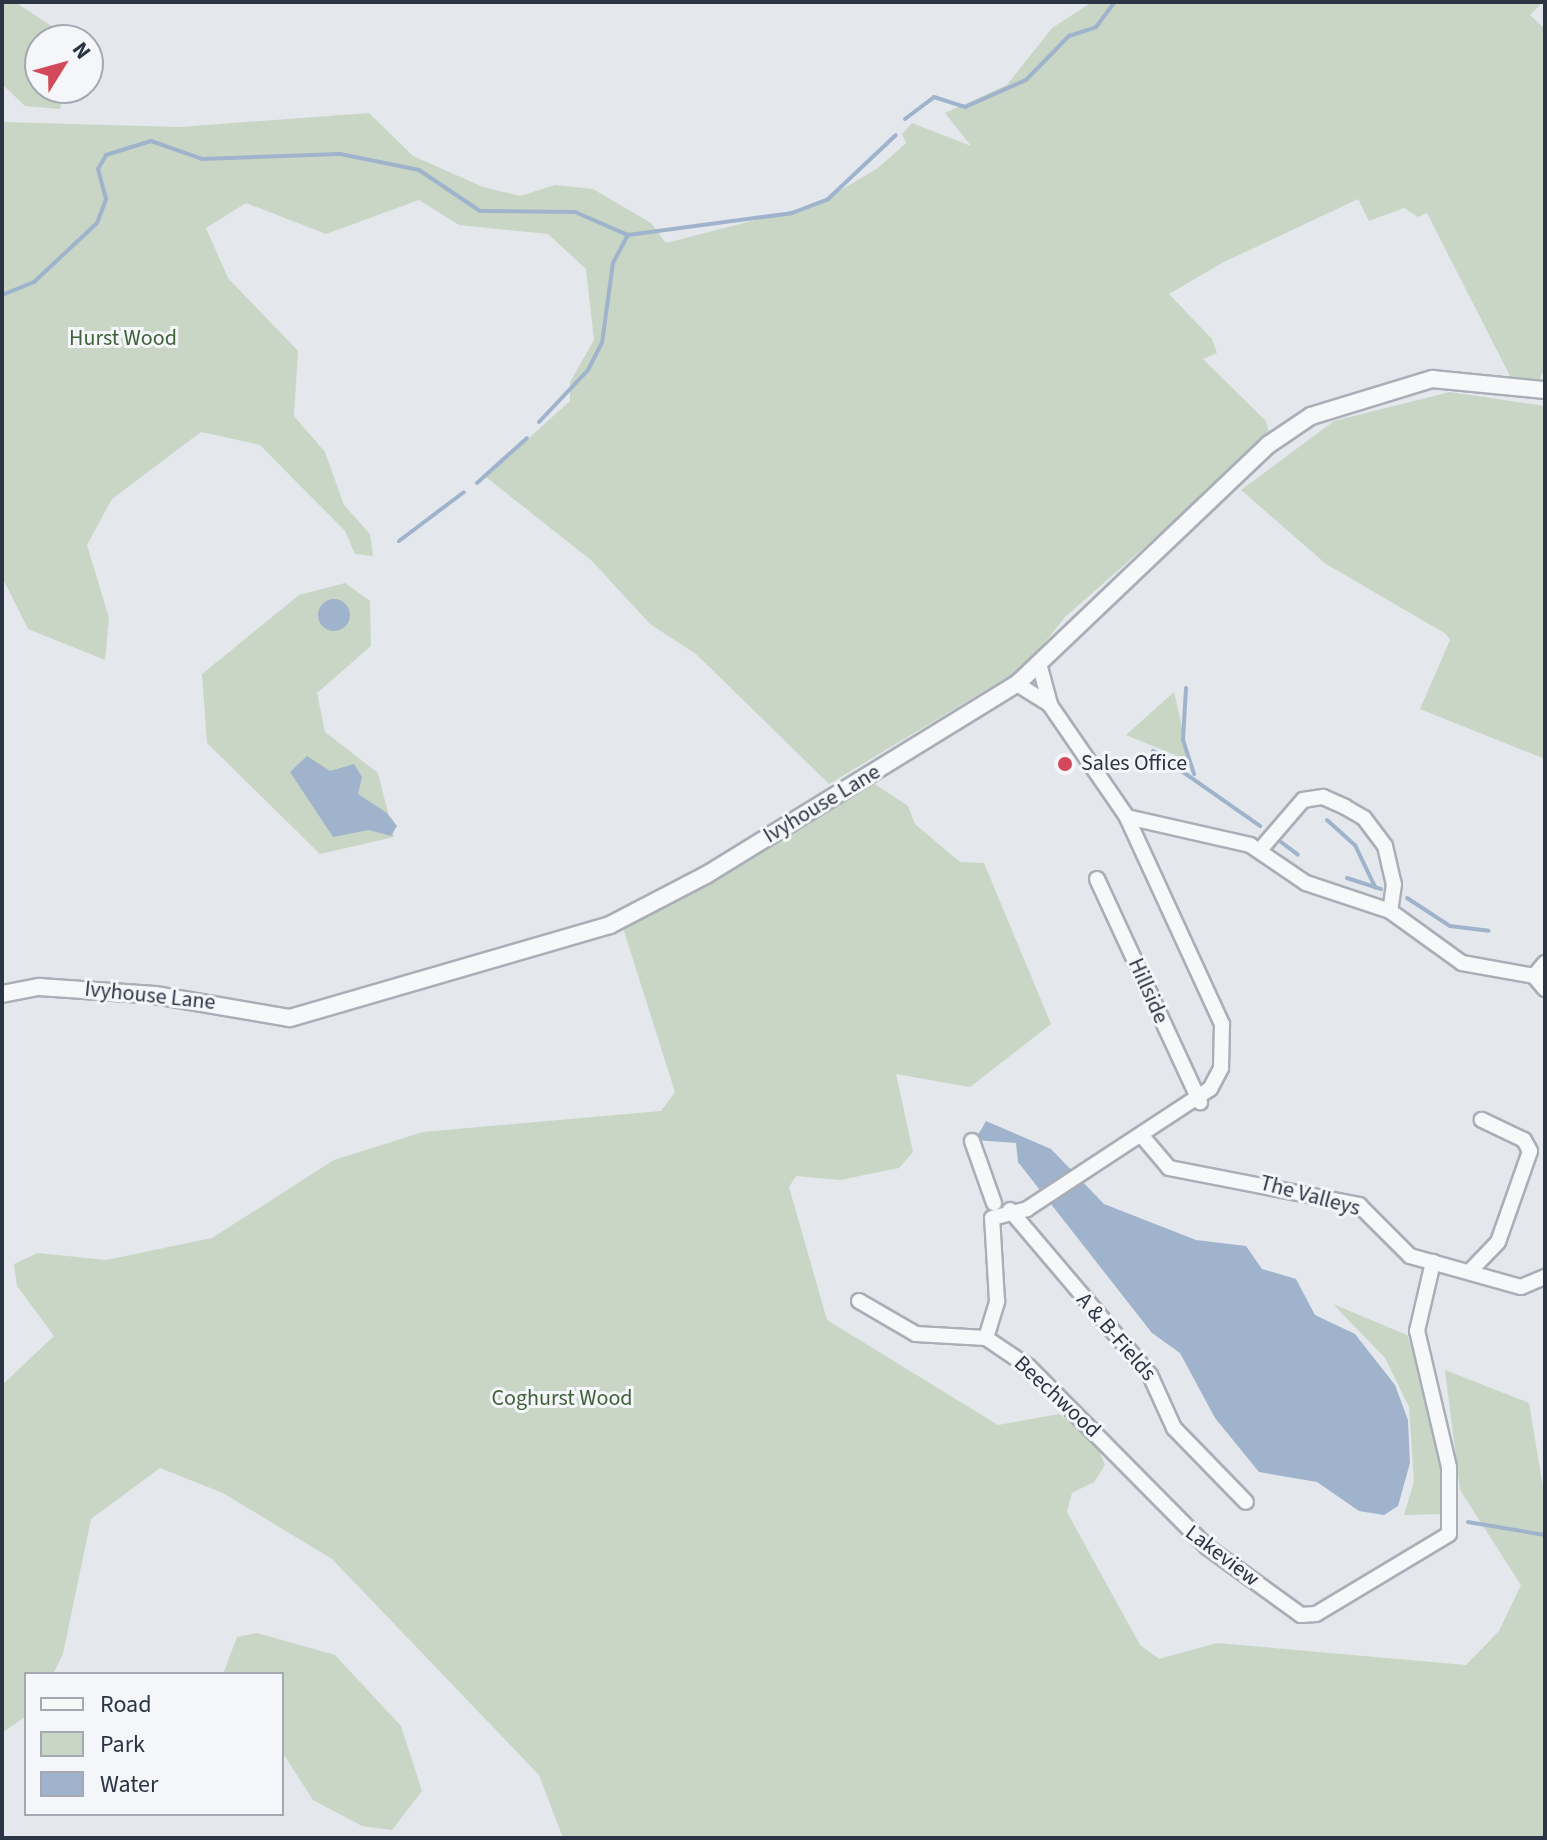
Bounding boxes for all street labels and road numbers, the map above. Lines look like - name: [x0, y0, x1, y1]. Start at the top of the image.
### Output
- street label: Ivyhouse Lane: [759, 759, 885, 849]
- street label: Hillside: [1122, 954, 1174, 1028]
- street label: Ivyhouse Lane: [83, 976, 217, 1016]
- street label: The Valleys: [1257, 1170, 1363, 1222]
- street label: A & B-Fields: [1071, 1288, 1161, 1386]
- street label: Beechwood: [1008, 1350, 1106, 1444]
- street label: Lakeview: [1180, 1520, 1264, 1592]

